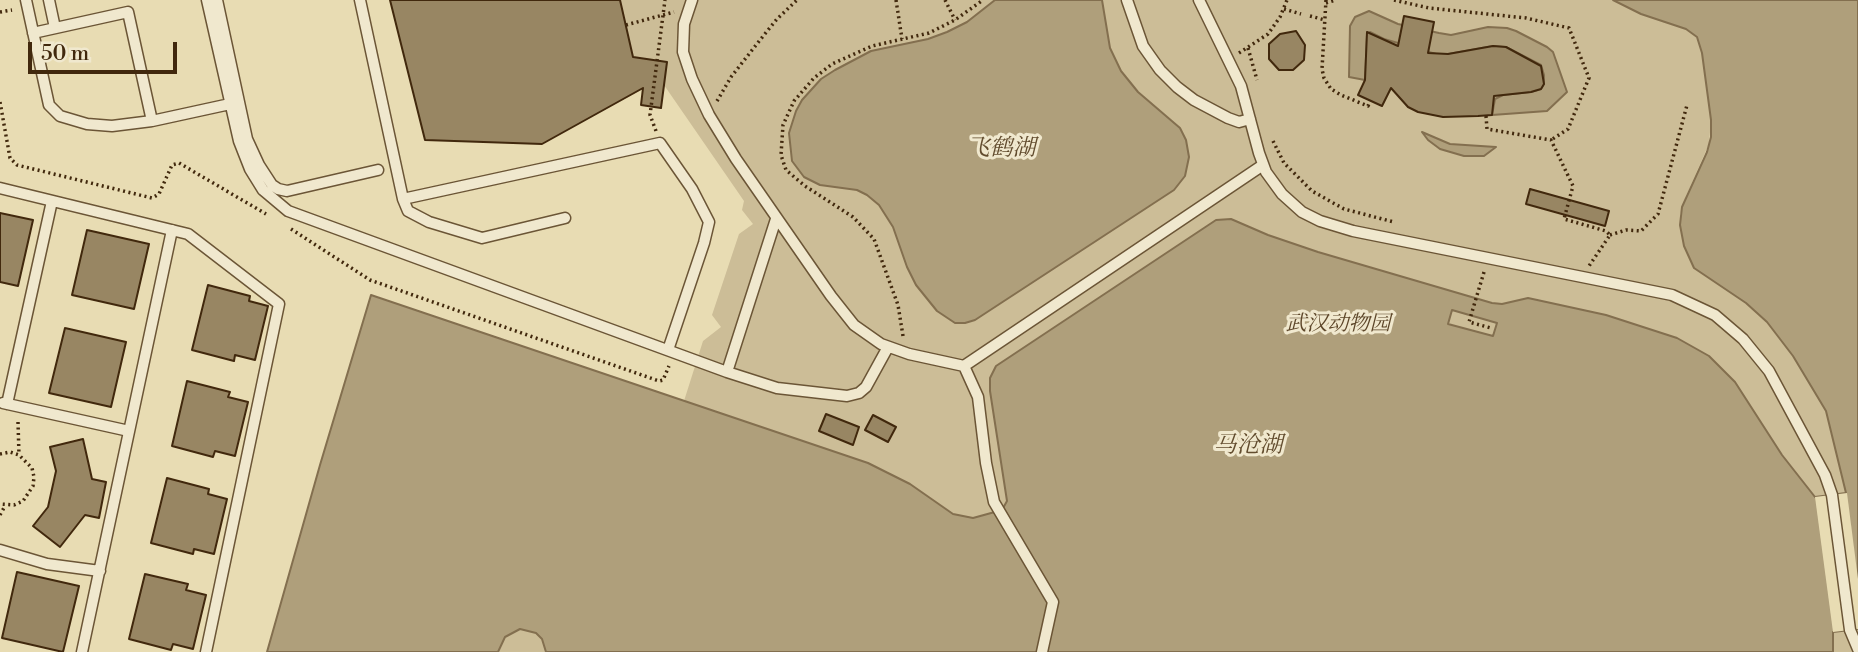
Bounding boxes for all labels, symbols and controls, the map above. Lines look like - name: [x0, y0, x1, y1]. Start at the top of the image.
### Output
- scale bar: [32, 28, 180, 72]
- text: 50 m: [41, 41, 89, 67]
- water label: 飞鹤湖: [967, 135, 1035, 163]
- park label: 武汉动物园: [1286, 312, 1390, 338]
- water label: 马沧湖: [1214, 432, 1282, 460]

